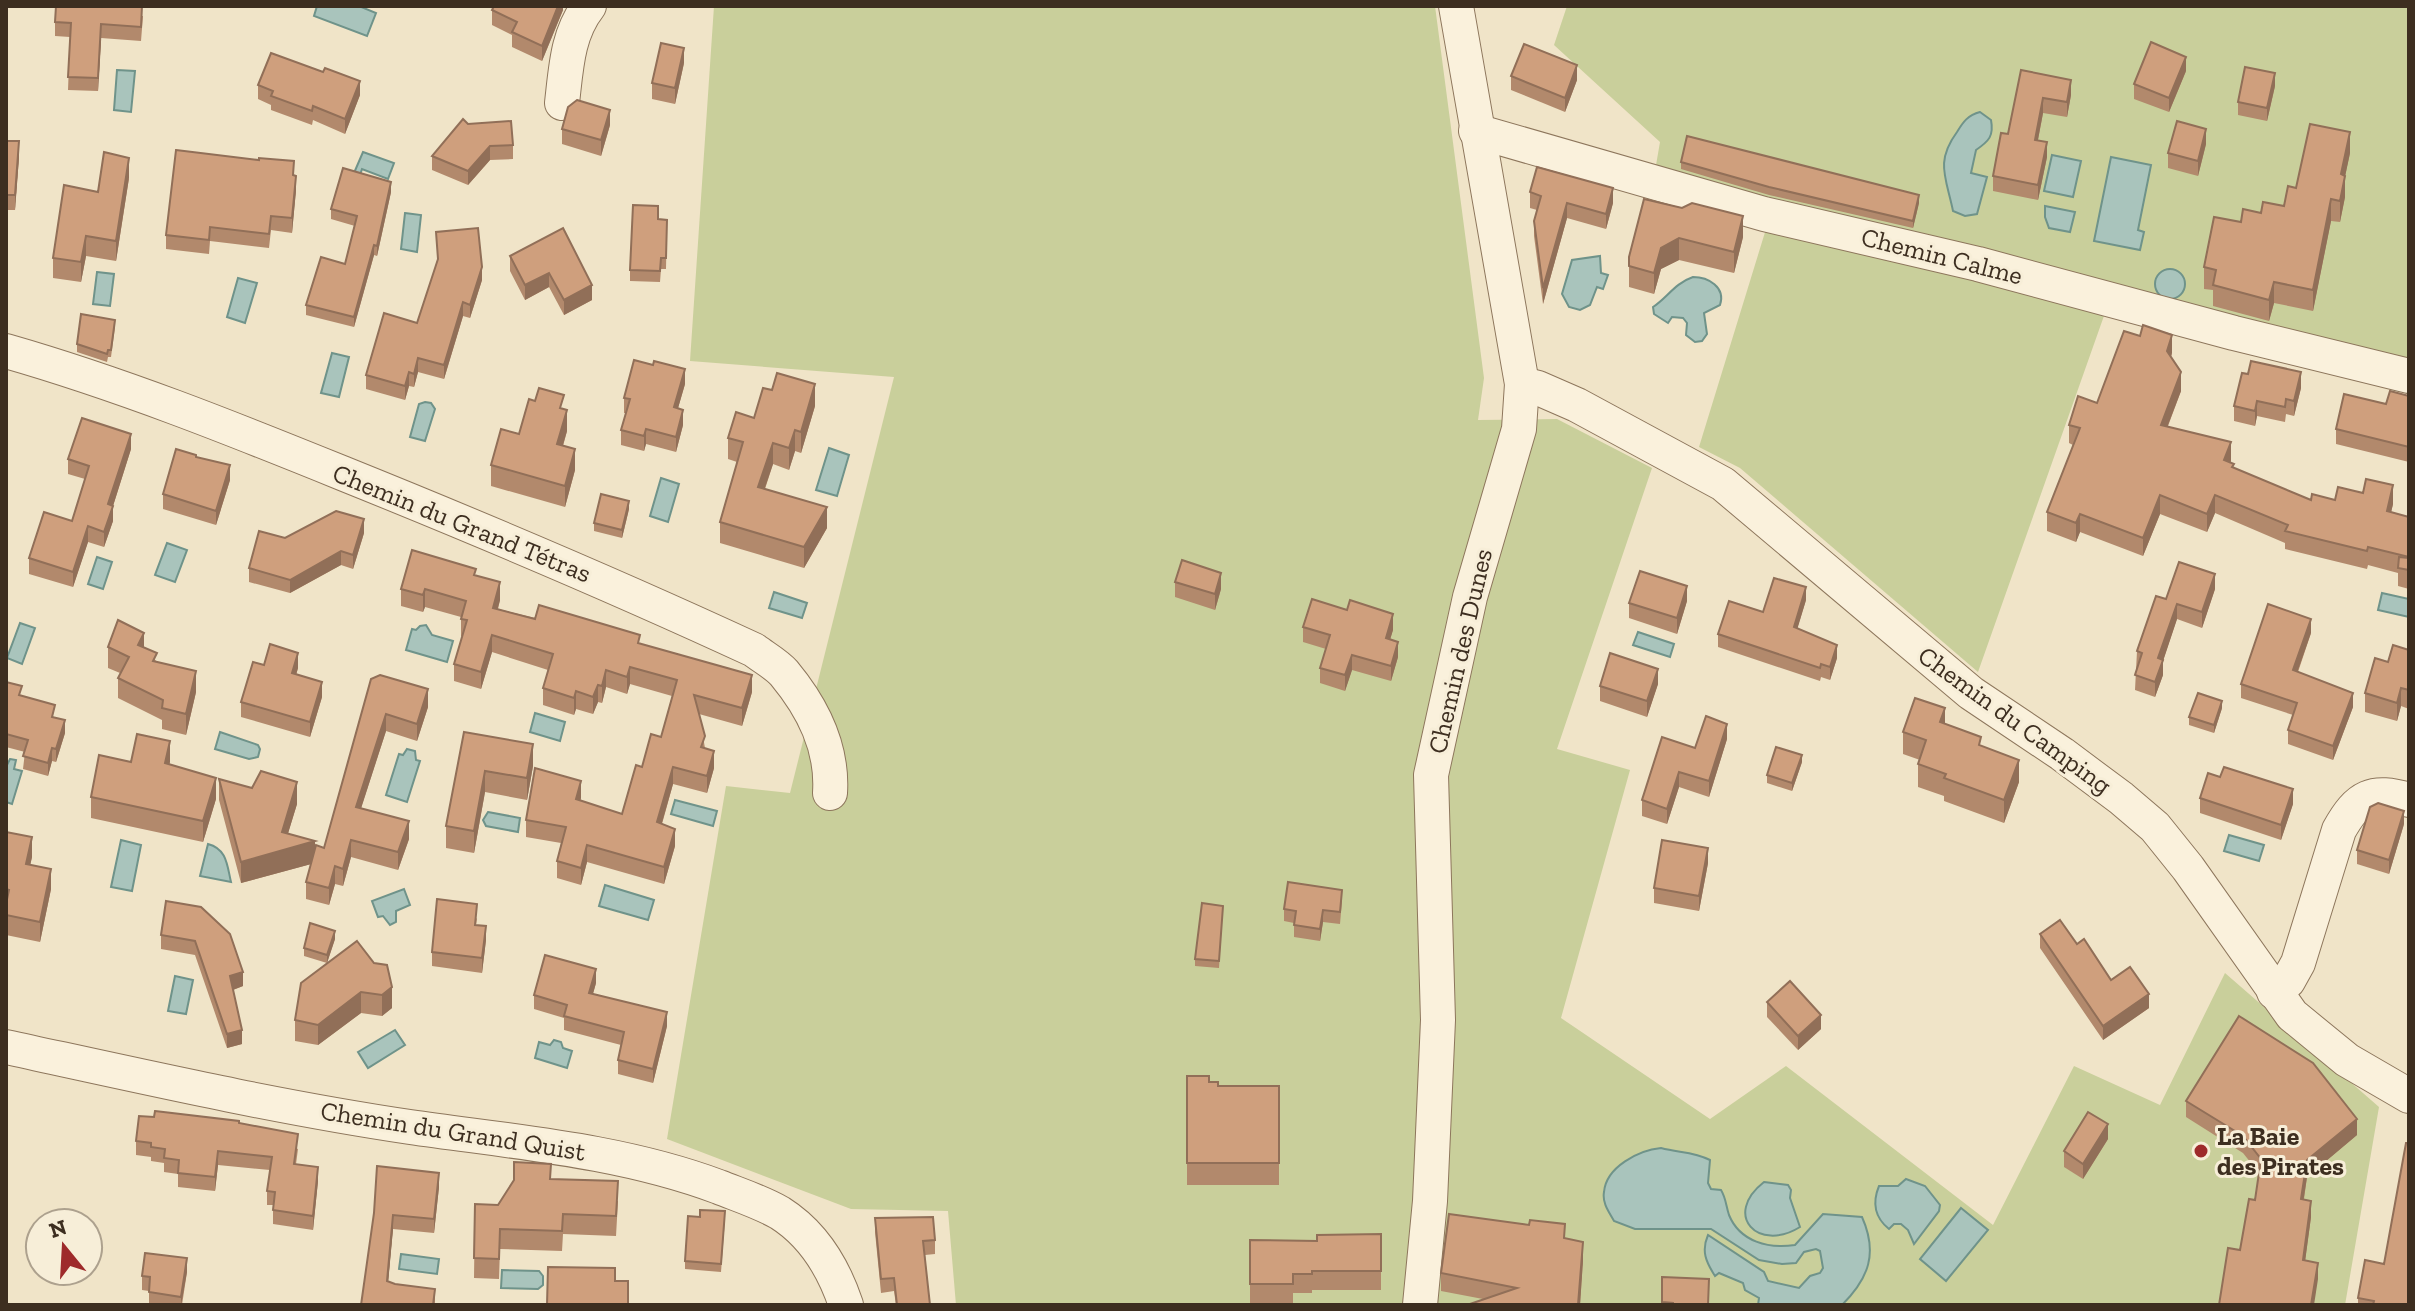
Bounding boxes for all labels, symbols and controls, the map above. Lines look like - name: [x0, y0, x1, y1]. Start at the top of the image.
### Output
- street label: Chemin Calme: [1858, 221, 2026, 291]
- street label: Chemin du Grand Tétras: [328, 456, 596, 590]
- street label: Chemin des Dunes: [1421, 545, 1499, 757]
- street label: Chemin du Camping: [1912, 639, 2118, 801]
- street label: Chemin du Grand Quist: [318, 1094, 588, 1168]
- place label: La Baie des Pirates: [2217, 1120, 2344, 1182]
- marker: La Baie des Pirates: [2192, 1142, 2210, 1160]
- north arrow: [24, 1207, 104, 1287]
- text: N: [46, 1213, 70, 1244]

